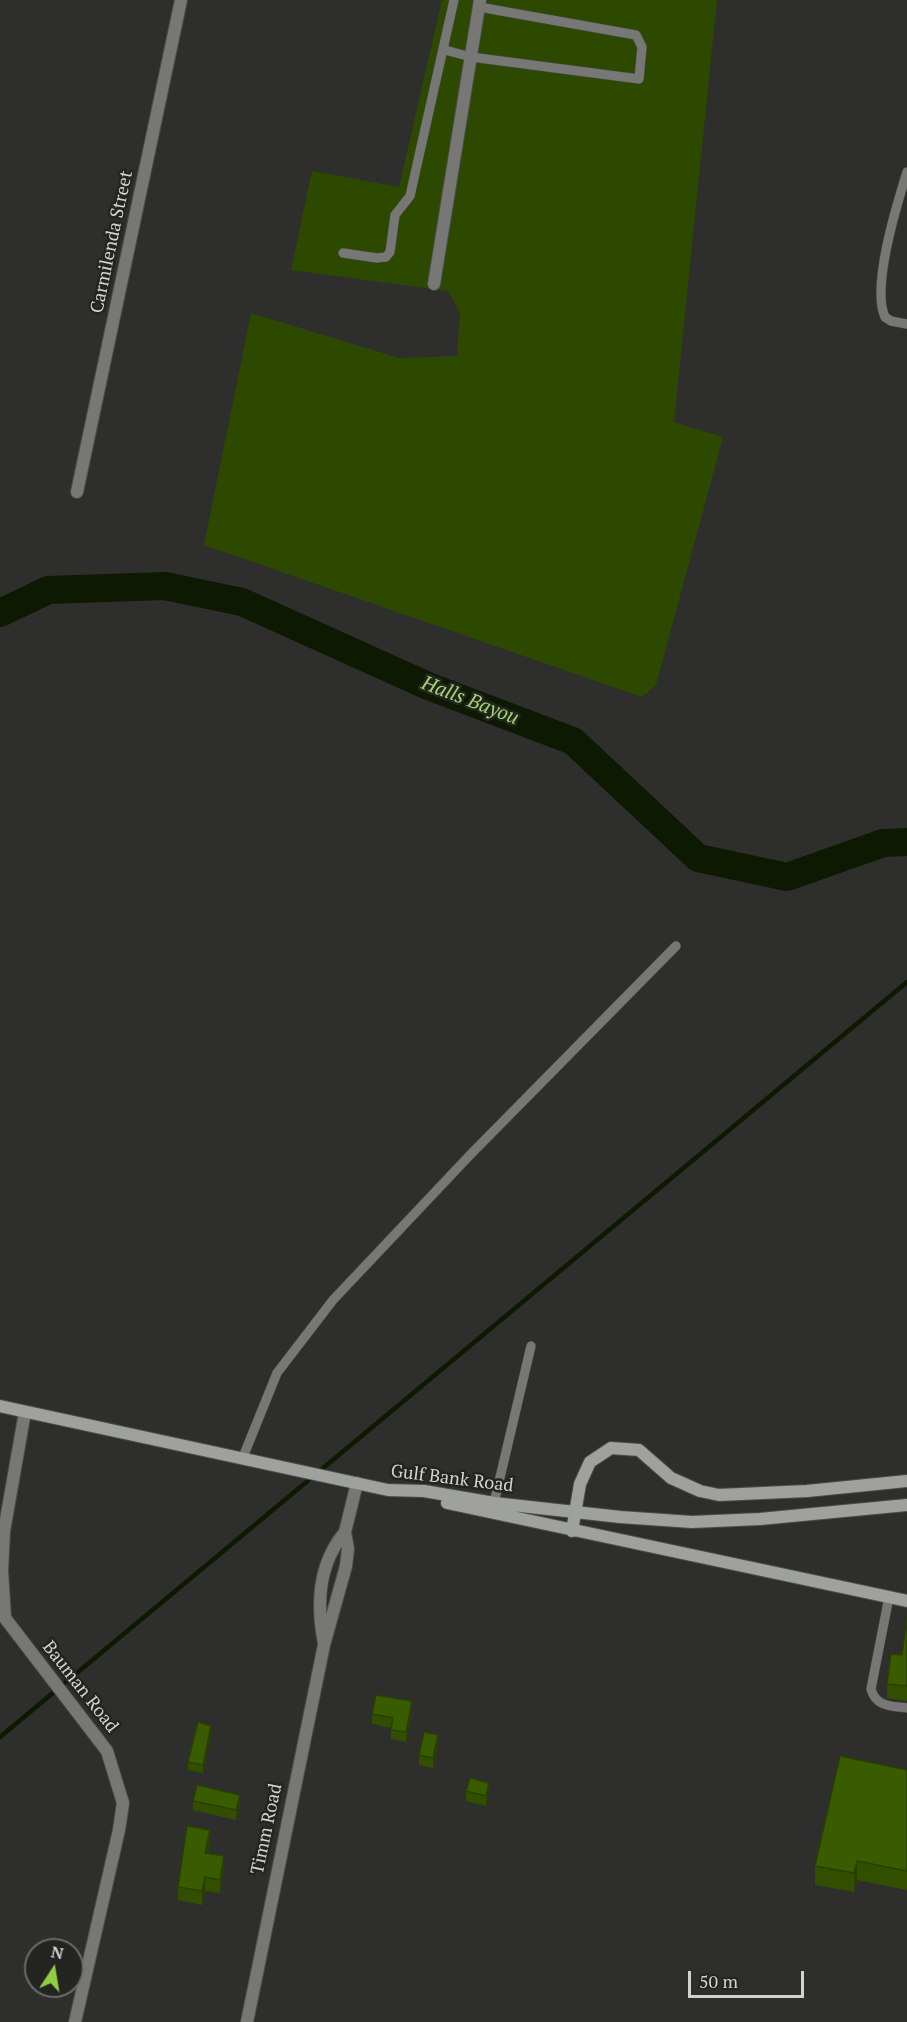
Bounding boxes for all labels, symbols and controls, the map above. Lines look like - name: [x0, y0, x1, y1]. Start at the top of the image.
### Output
- street label: Carmilenda Street: [86, 169, 138, 315]
- water label: Halls Bayou: [418, 672, 522, 730]
- street label: Gulf Bank Road: [389, 1461, 515, 1497]
- street label: Bauman Road: [38, 1637, 122, 1737]
- street label: Timm Road: [247, 1782, 287, 1876]
- north arrow: [24, 1938, 84, 1998]
- text: N: [49, 1940, 66, 1964]
- scale bar: [691, 1959, 806, 1997]
- text: 50 m: [699, 1969, 738, 1993]

